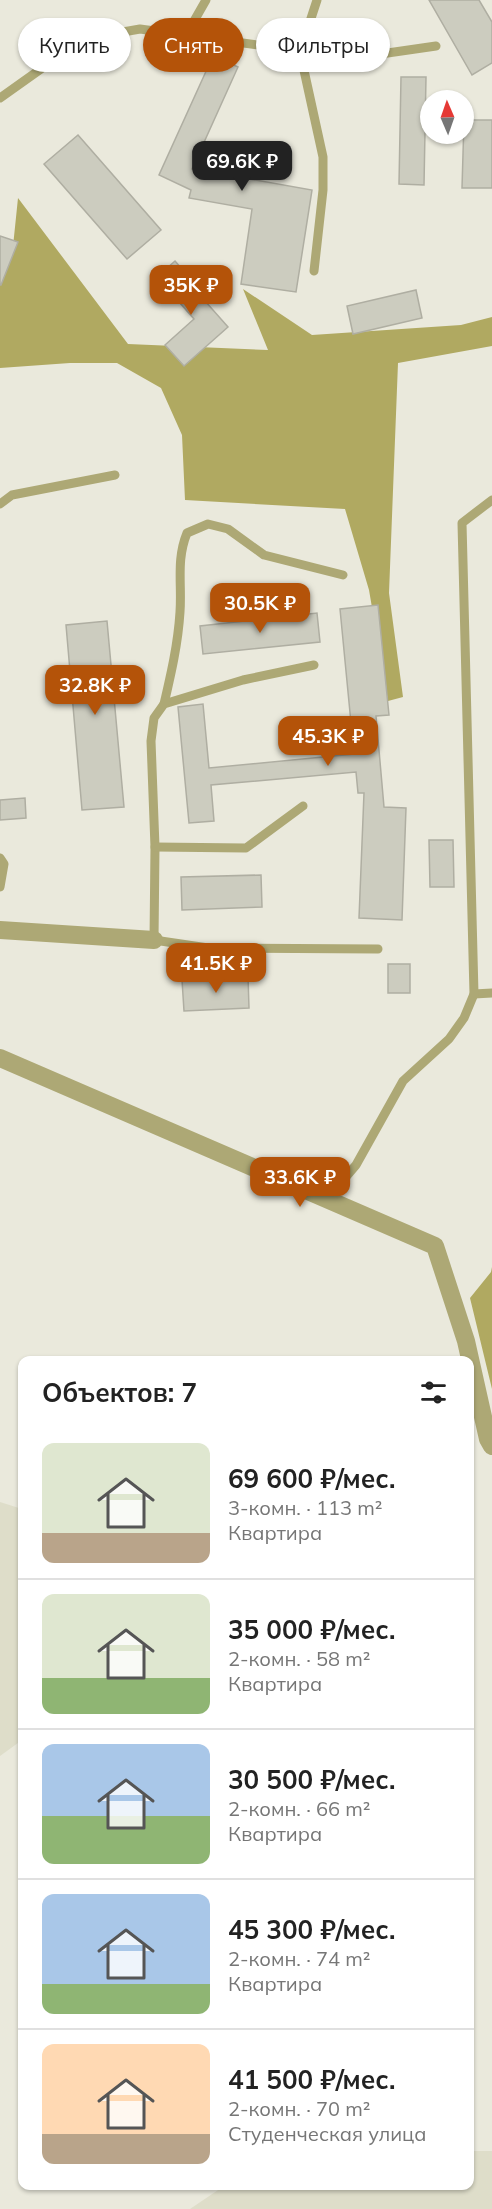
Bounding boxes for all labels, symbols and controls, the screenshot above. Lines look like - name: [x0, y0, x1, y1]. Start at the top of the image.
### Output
- chip: Купить: [18, 18, 131, 72]
- chip: Снять: [143, 18, 244, 72]
- chip: Фильтры: [256, 18, 390, 72]
- north arrow: [420, 90, 474, 144]
- map controls: [420, 90, 474, 144]
- pin: 69.6K ₽: [187, 141, 297, 192]
- text: 69.6K ₽: [206, 148, 278, 173]
- pin: 35K ₽: [149, 265, 233, 316]
- text: 35K ₽: [164, 272, 218, 297]
- pin: 30.5K ₽: [205, 583, 315, 634]
- text: 30.5K ₽: [224, 590, 296, 615]
- pin: 32.8K ₽: [40, 665, 150, 716]
- text: 32.8K ₽: [59, 672, 131, 697]
- pin: 45.3K ₽: [273, 716, 383, 767]
- text: 45.3K ₽: [292, 723, 364, 748]
- pin: 41.5K ₽: [161, 943, 271, 994]
- text: 41.5K ₽: [180, 950, 252, 975]
- pin: 33.6K ₽: [245, 1157, 355, 1208]
- text: 33.6K ₽: [264, 1164, 336, 1189]
- text: Объектов: 7: [42, 1376, 197, 1409]
- icon: filters: [417, 1376, 450, 1409]
- text: 69 600 ₽/мес.: [228, 1462, 395, 1495]
- icon: home: [90, 1467, 162, 1539]
- text: 3-комн. · 113 m²: [228, 1495, 382, 1520]
- text: Квартира: [228, 1520, 322, 1545]
- text: 35 000 ₽/мес.: [228, 1613, 395, 1646]
- icon: home: [90, 1618, 162, 1690]
- text: 2-комн. · 58 m²: [228, 1646, 370, 1671]
- text: Квартира: [228, 1671, 322, 1696]
- text: 30 500 ₽/мес.: [228, 1763, 395, 1796]
- icon: home: [90, 1768, 162, 1840]
- text: 2-комн. · 66 m²: [228, 1796, 370, 1821]
- text: Квартира: [228, 1821, 322, 1846]
- text: 45 300 ₽/мес.: [228, 1913, 395, 1946]
- icon: home: [90, 1918, 162, 1990]
- text: 2-комн. · 74 m²: [228, 1946, 370, 1971]
- text: Квартира: [228, 1971, 322, 1996]
- text: 41 500 ₽/мес.: [228, 2063, 395, 2096]
- icon: home: [90, 2068, 162, 2140]
- text: 2-комн. · 70 m²: [228, 2096, 370, 2121]
- text: Студенческая улица: [228, 2121, 426, 2146]

